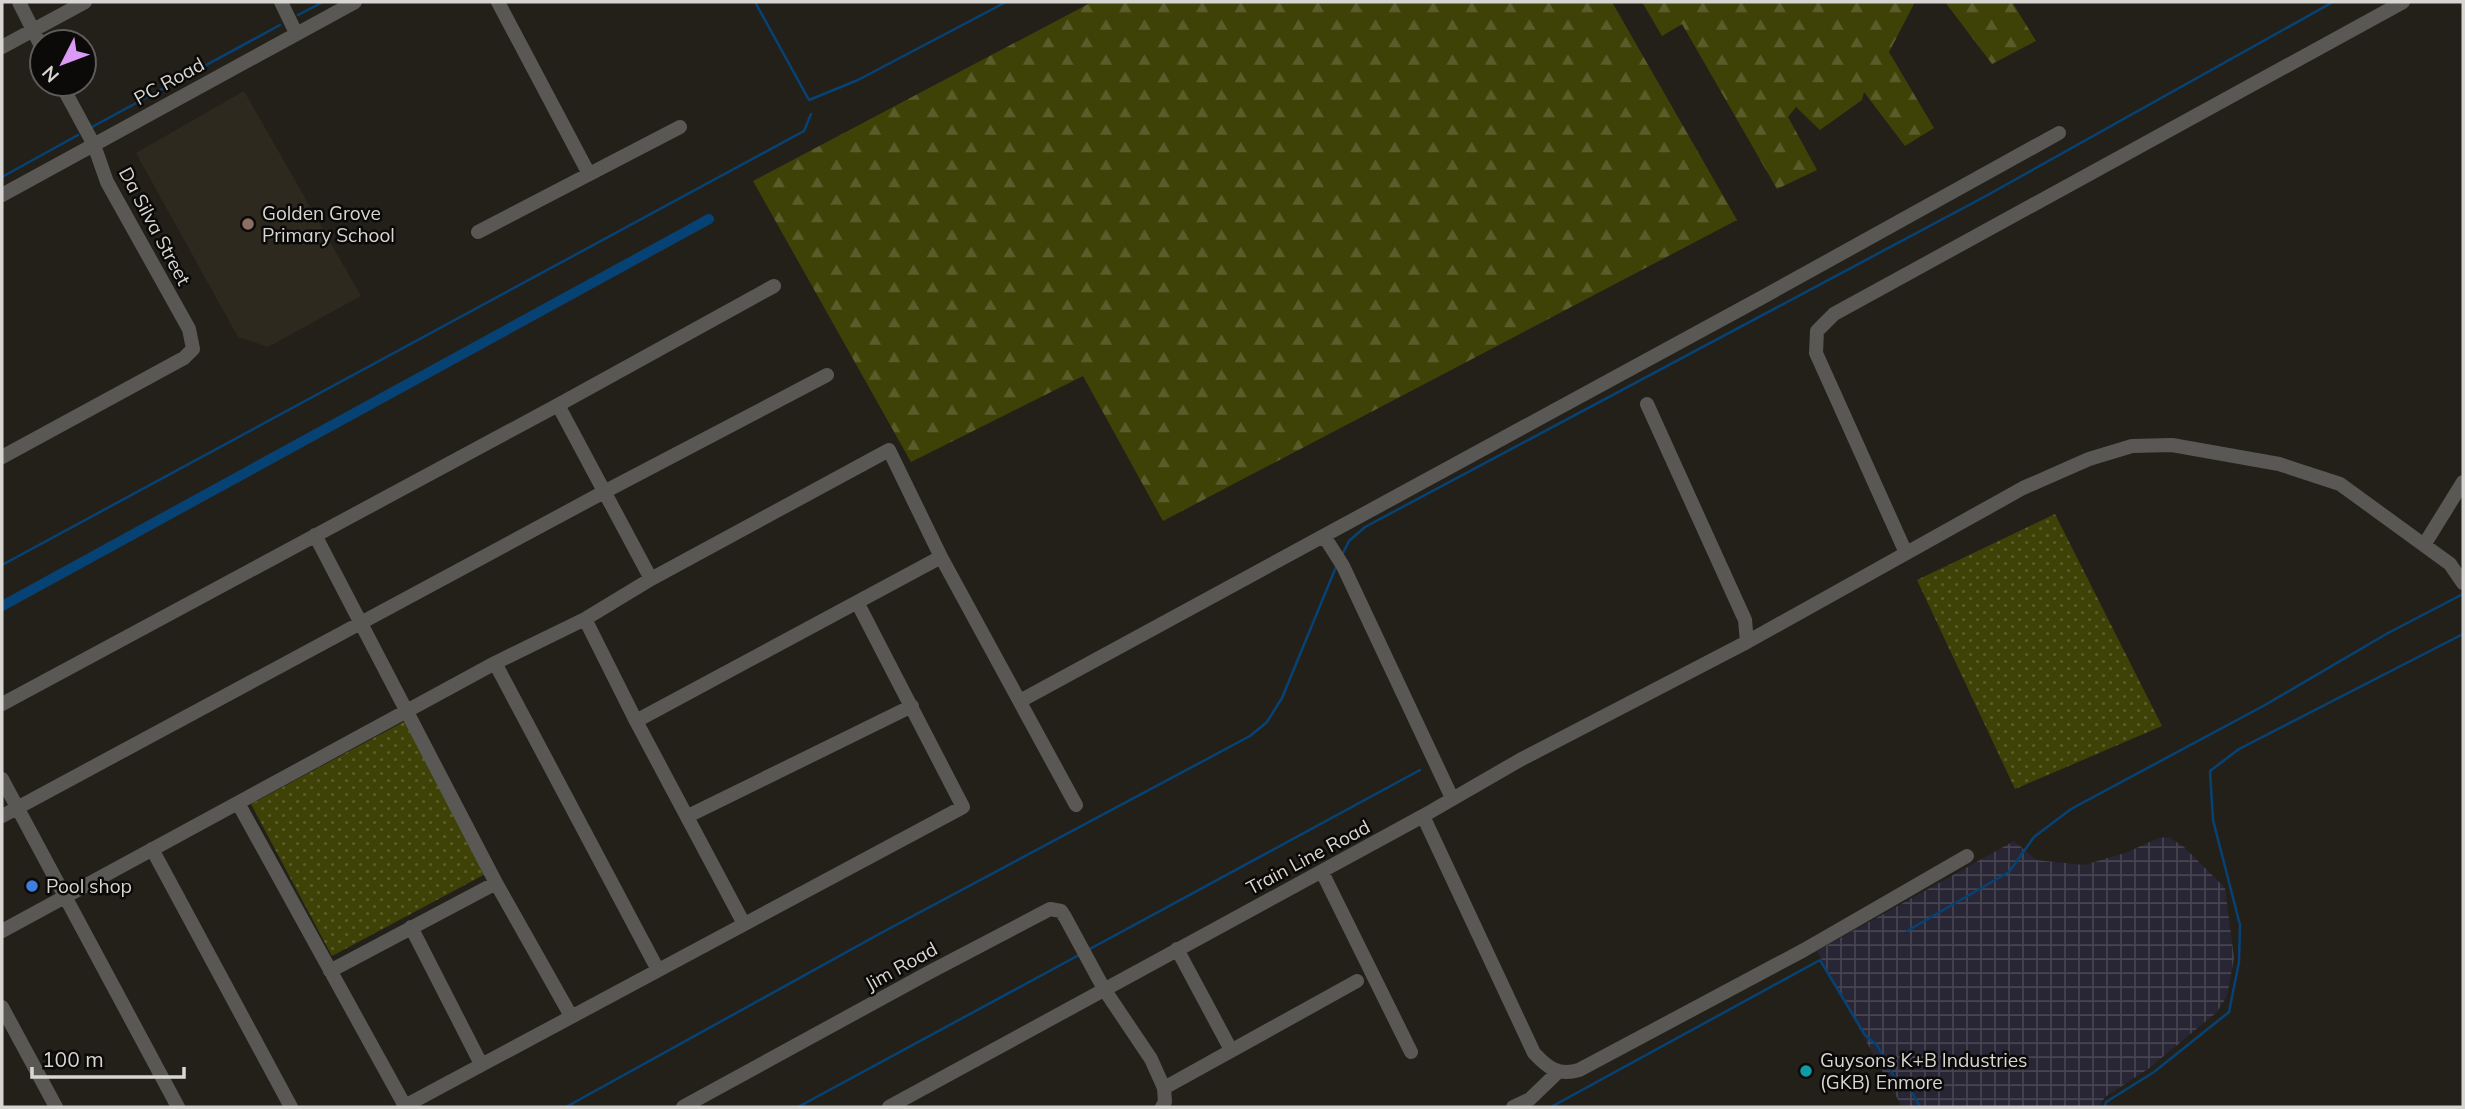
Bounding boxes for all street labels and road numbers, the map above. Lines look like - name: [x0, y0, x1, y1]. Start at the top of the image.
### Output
- street label: PC Road: [130, 52, 208, 110]
- street label: Da Silva Street: [114, 163, 196, 289]
- street label: Train Line Road: [1242, 814, 1374, 900]
- street label: Jim Road: [861, 936, 941, 996]

